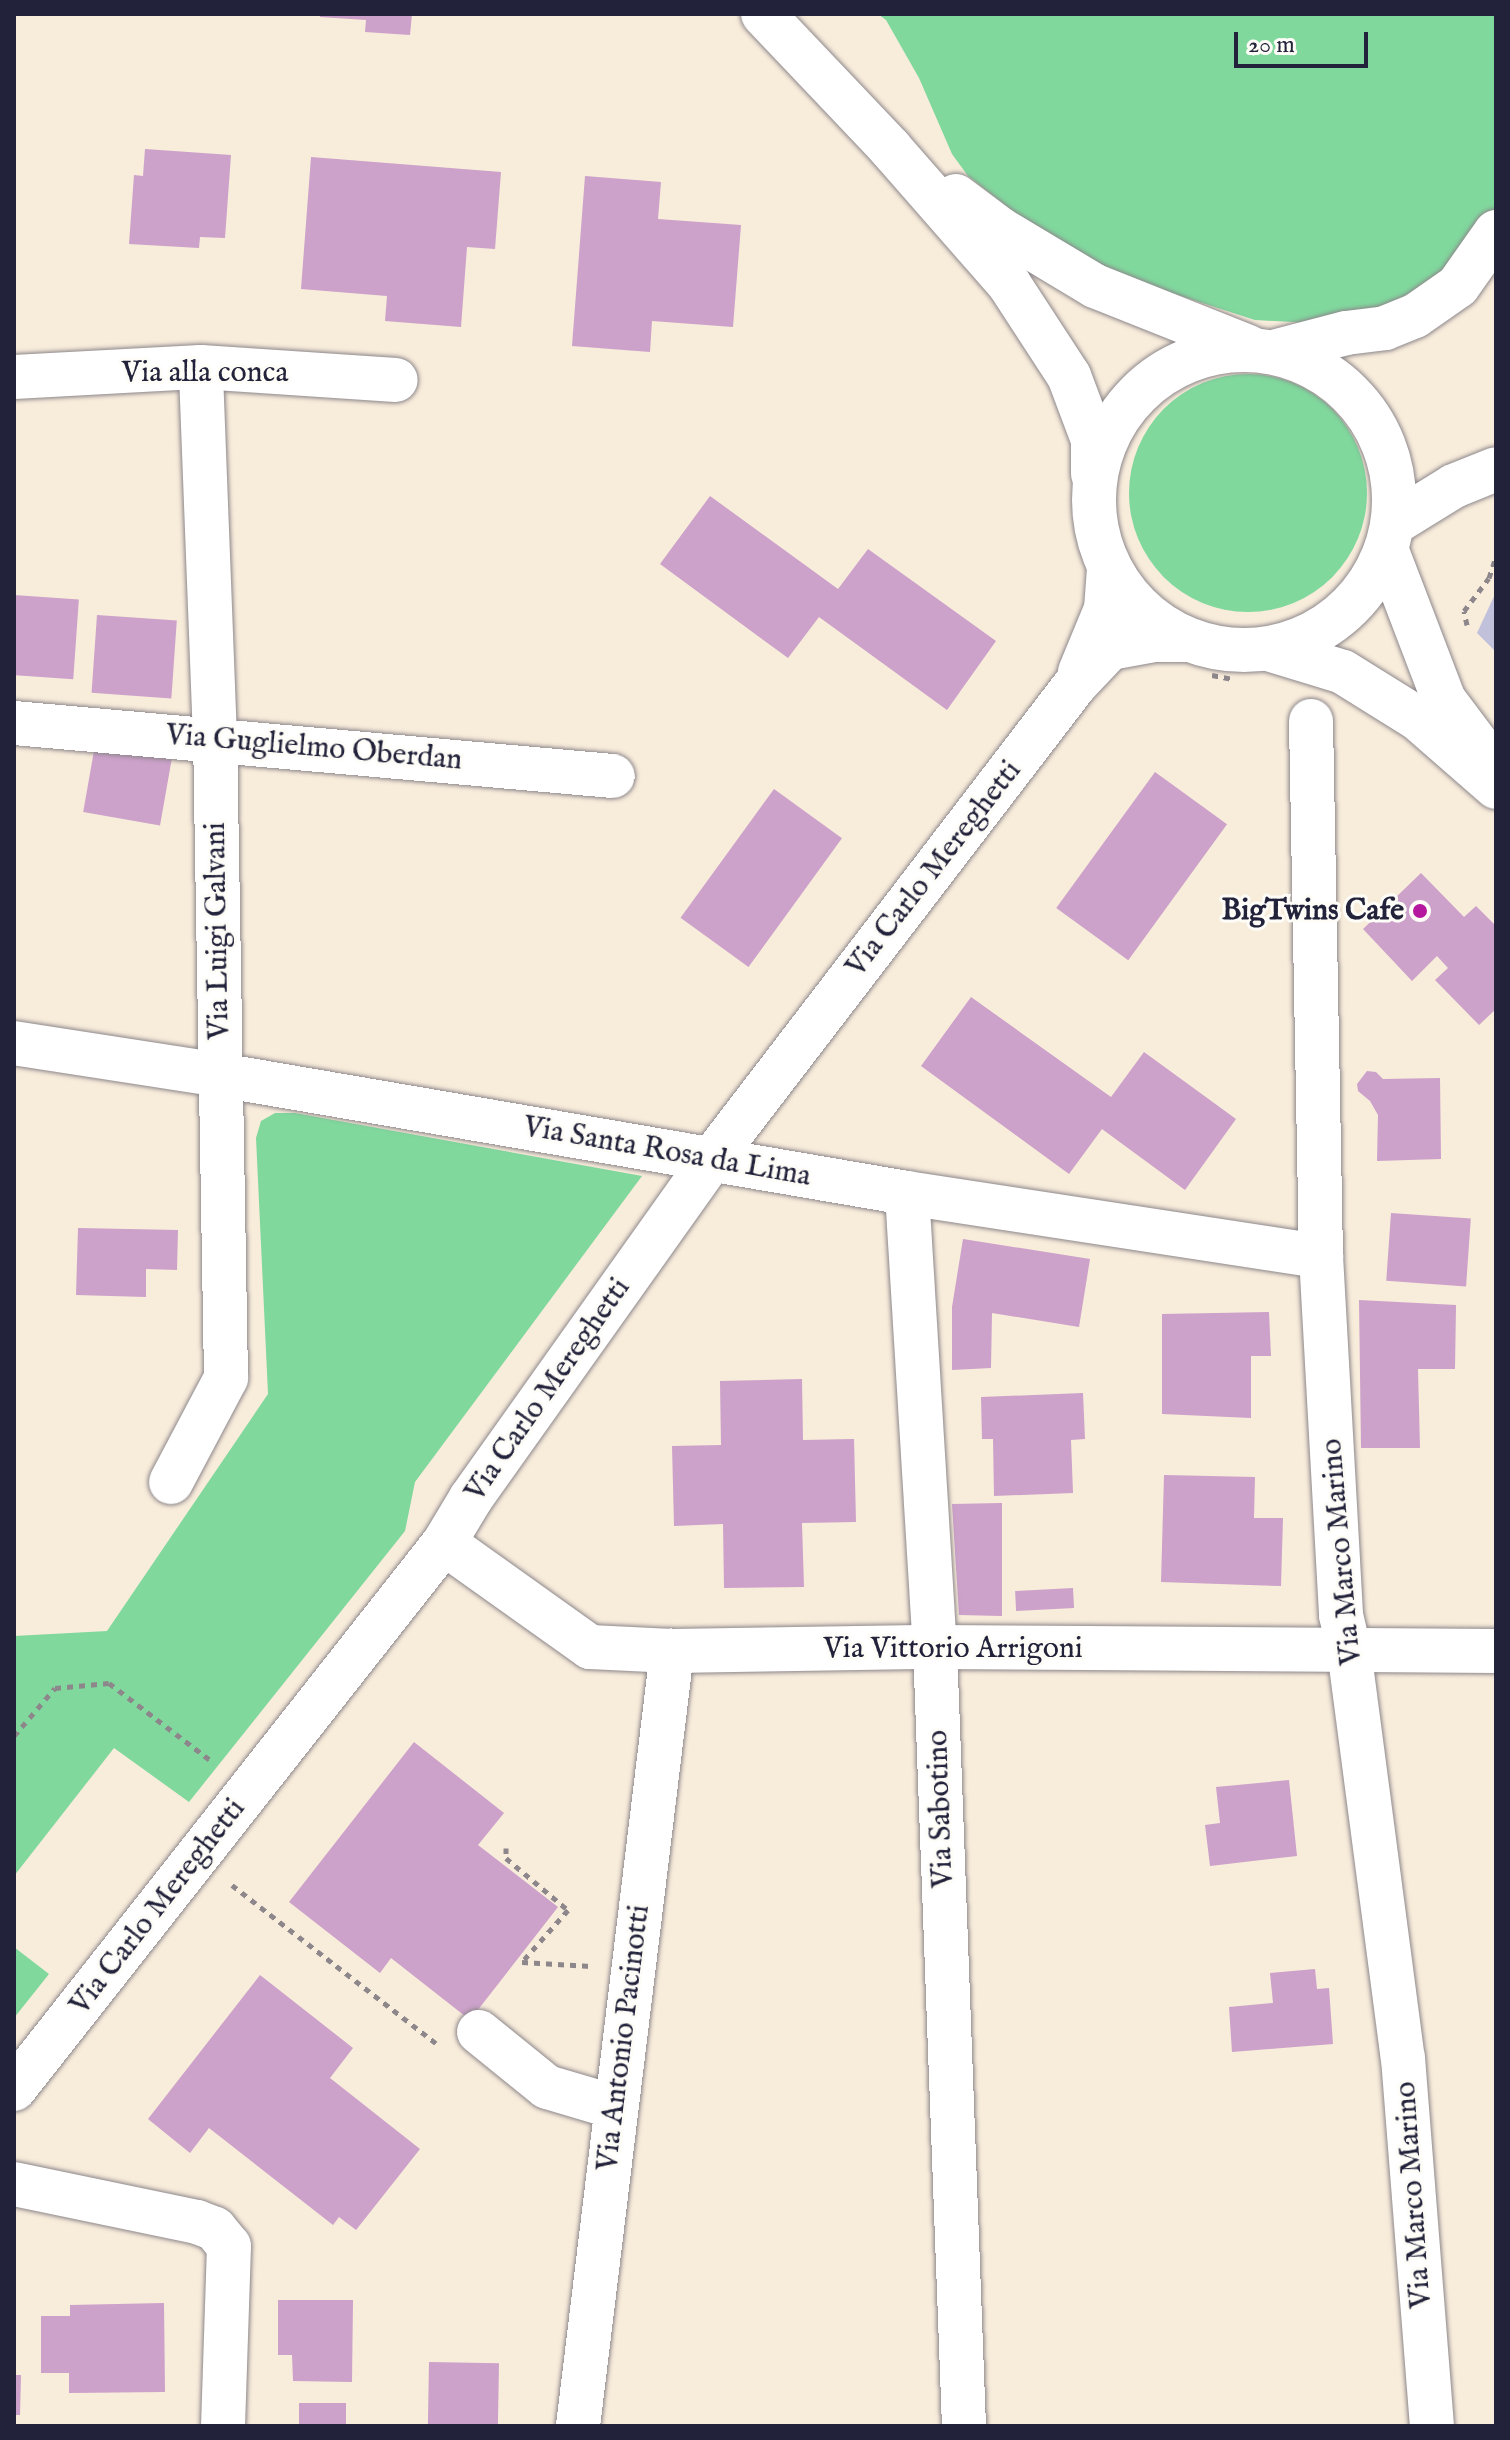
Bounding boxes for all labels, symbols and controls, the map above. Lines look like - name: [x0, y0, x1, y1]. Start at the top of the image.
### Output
- scale bar: [1238, 16, 1372, 66]
- text: 20 m: [1248, 30, 1295, 61]
- street label: Via alla conca: [122, 355, 288, 391]
- street label: Via Guglielmo Oberdan: [164, 717, 464, 779]
- street label: Via Carlo Mereghetti: [838, 754, 1030, 984]
- street label: Via Luigi Galvani: [198, 822, 238, 1040]
- place label: BigTwins Cafe: [1221, 893, 1404, 929]
- marker: BigTwins Cafe: [1411, 902, 1429, 920]
- street label: Via Santa Rosa da Lima: [521, 1109, 813, 1195]
- street label: Via Carlo Mereghetti: [457, 1271, 639, 1509]
- street label: Via Marco Marino: [1314, 1437, 1370, 1667]
- street label: Via Vittorio Arrigoni: [823, 1631, 1083, 1667]
- street label: Via Sabotino: [920, 1729, 962, 1889]
- street label: Via Carlo Mereghetti: [62, 1792, 254, 2022]
- street label: Via Antonio Pacinotti: [590, 1903, 658, 2173]
- street label: Via Marco Marino: [1388, 2080, 1440, 2310]

